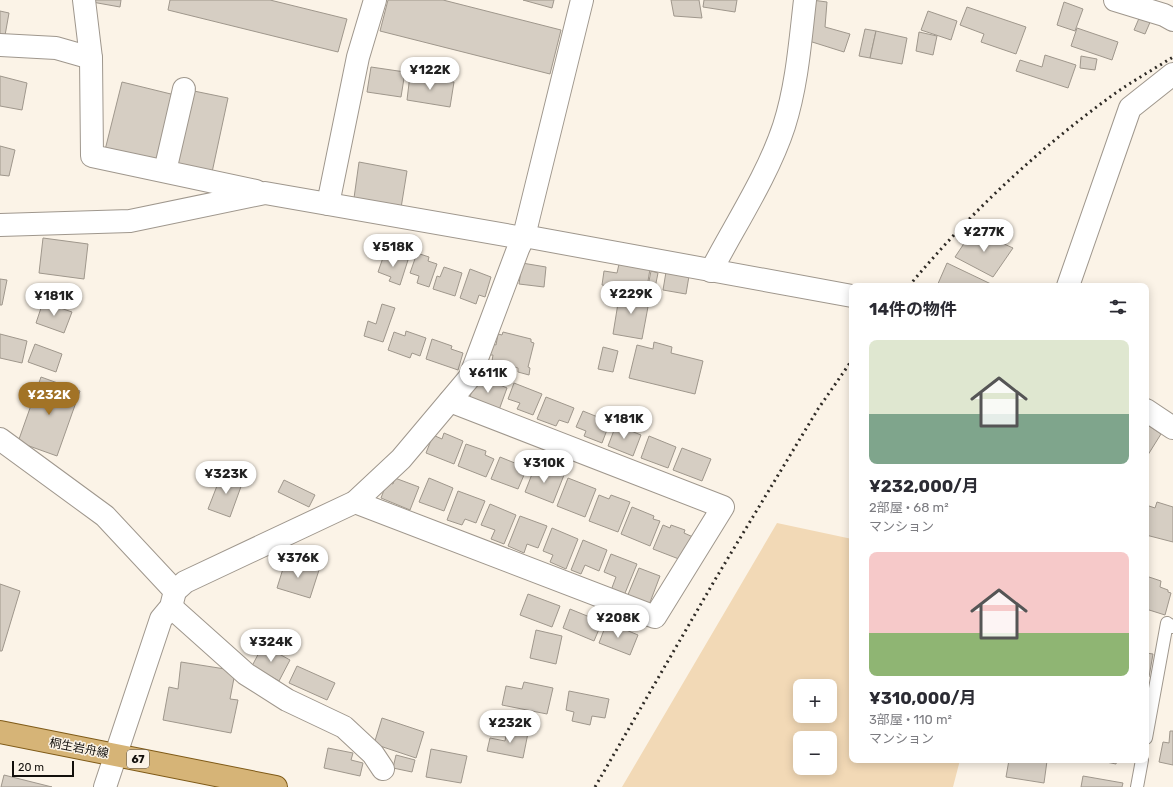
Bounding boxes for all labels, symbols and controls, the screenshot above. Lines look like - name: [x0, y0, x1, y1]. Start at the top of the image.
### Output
- pin: ¥122K: [402, 57, 458, 91]
- text: ¥122K: [410, 62, 450, 77]
- pin: ¥277K: [956, 219, 1012, 253]
- text: ¥277K: [964, 224, 1004, 239]
- pin: ¥518K: [365, 234, 421, 268]
- text: ¥518K: [372, 239, 414, 254]
- pin: ¥229K: [603, 281, 659, 315]
- pin: ¥181K: [26, 283, 82, 317]
- text: ¥229K: [610, 286, 652, 301]
- text: ¥181K: [34, 288, 74, 303]
- icon: filters: [1107, 296, 1129, 318]
- text: 14件の物件: [869, 299, 957, 319]
- pin: ¥611K: [460, 360, 516, 394]
- text: ¥611K: [469, 365, 507, 380]
- icon: home: [963, 366, 1035, 438]
- pin: ¥232K: [21, 382, 77, 416]
- text: ¥232K: [27, 387, 71, 402]
- pin: ¥181K: [596, 406, 652, 440]
- text: ¥181K: [604, 411, 644, 426]
- pin: ¥310K: [516, 450, 572, 484]
- text: ¥310K: [523, 455, 565, 470]
- pin: ¥323K: [198, 461, 254, 495]
- text: ¥323K: [204, 466, 248, 481]
- text: ¥232,000/月: [869, 476, 979, 496]
- text: 2部屋 · 68 m²: [869, 500, 949, 515]
- text: マンション: [869, 519, 934, 534]
- pin: ¥376K: [270, 545, 326, 579]
- text: ¥376K: [277, 550, 319, 565]
- icon: home: [963, 578, 1035, 650]
- pin: ¥208K: [590, 605, 646, 639]
- text: ¥208K: [596, 610, 640, 625]
- pin: ¥324K: [243, 629, 299, 663]
- text: ¥324K: [249, 634, 293, 649]
- map controls: [793, 679, 837, 775]
- button: +: [793, 679, 837, 723]
- text: ¥310,000/月: [869, 688, 977, 708]
- pin: ¥232K: [482, 710, 538, 744]
- text: 3部屋 · 110 m²: [869, 712, 952, 727]
- text: ¥232K: [488, 715, 532, 730]
- button: −: [793, 731, 837, 775]
- text: マンション: [869, 731, 934, 746]
- street label: 桐生岩舟線: [48, 735, 110, 761]
- road number: 67: [127, 750, 149, 768]
- scale bar: [12, 759, 74, 778]
- text: 20 m: [18, 761, 44, 774]

